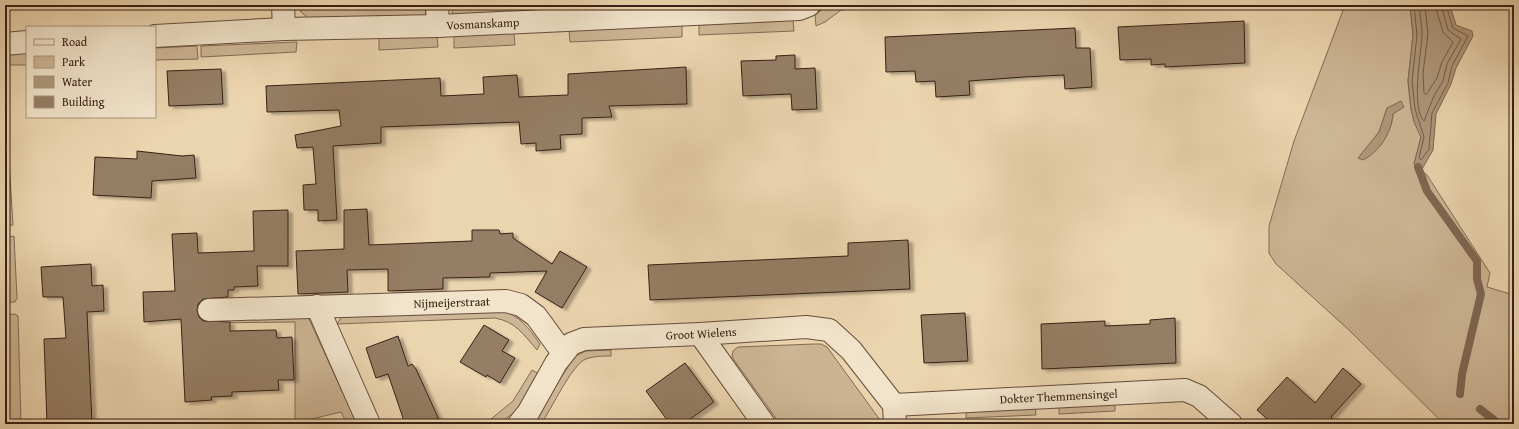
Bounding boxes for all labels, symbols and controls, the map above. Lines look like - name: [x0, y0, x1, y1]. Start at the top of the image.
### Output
- street label: Vosmanskamp: [446, 13, 520, 34]
- legend: [26, 26, 156, 118]
- text: Road: [62, 33, 88, 50]
- text: Park: [62, 53, 86, 70]
- text: Water: [62, 73, 92, 90]
- text: Building: [62, 93, 105, 110]
- street label: Nijmeijerstraat: [413, 292, 491, 312]
- street label: Groot Wielens: [666, 323, 737, 343]
- street label: Dokter Themmensingel: [999, 384, 1119, 408]

